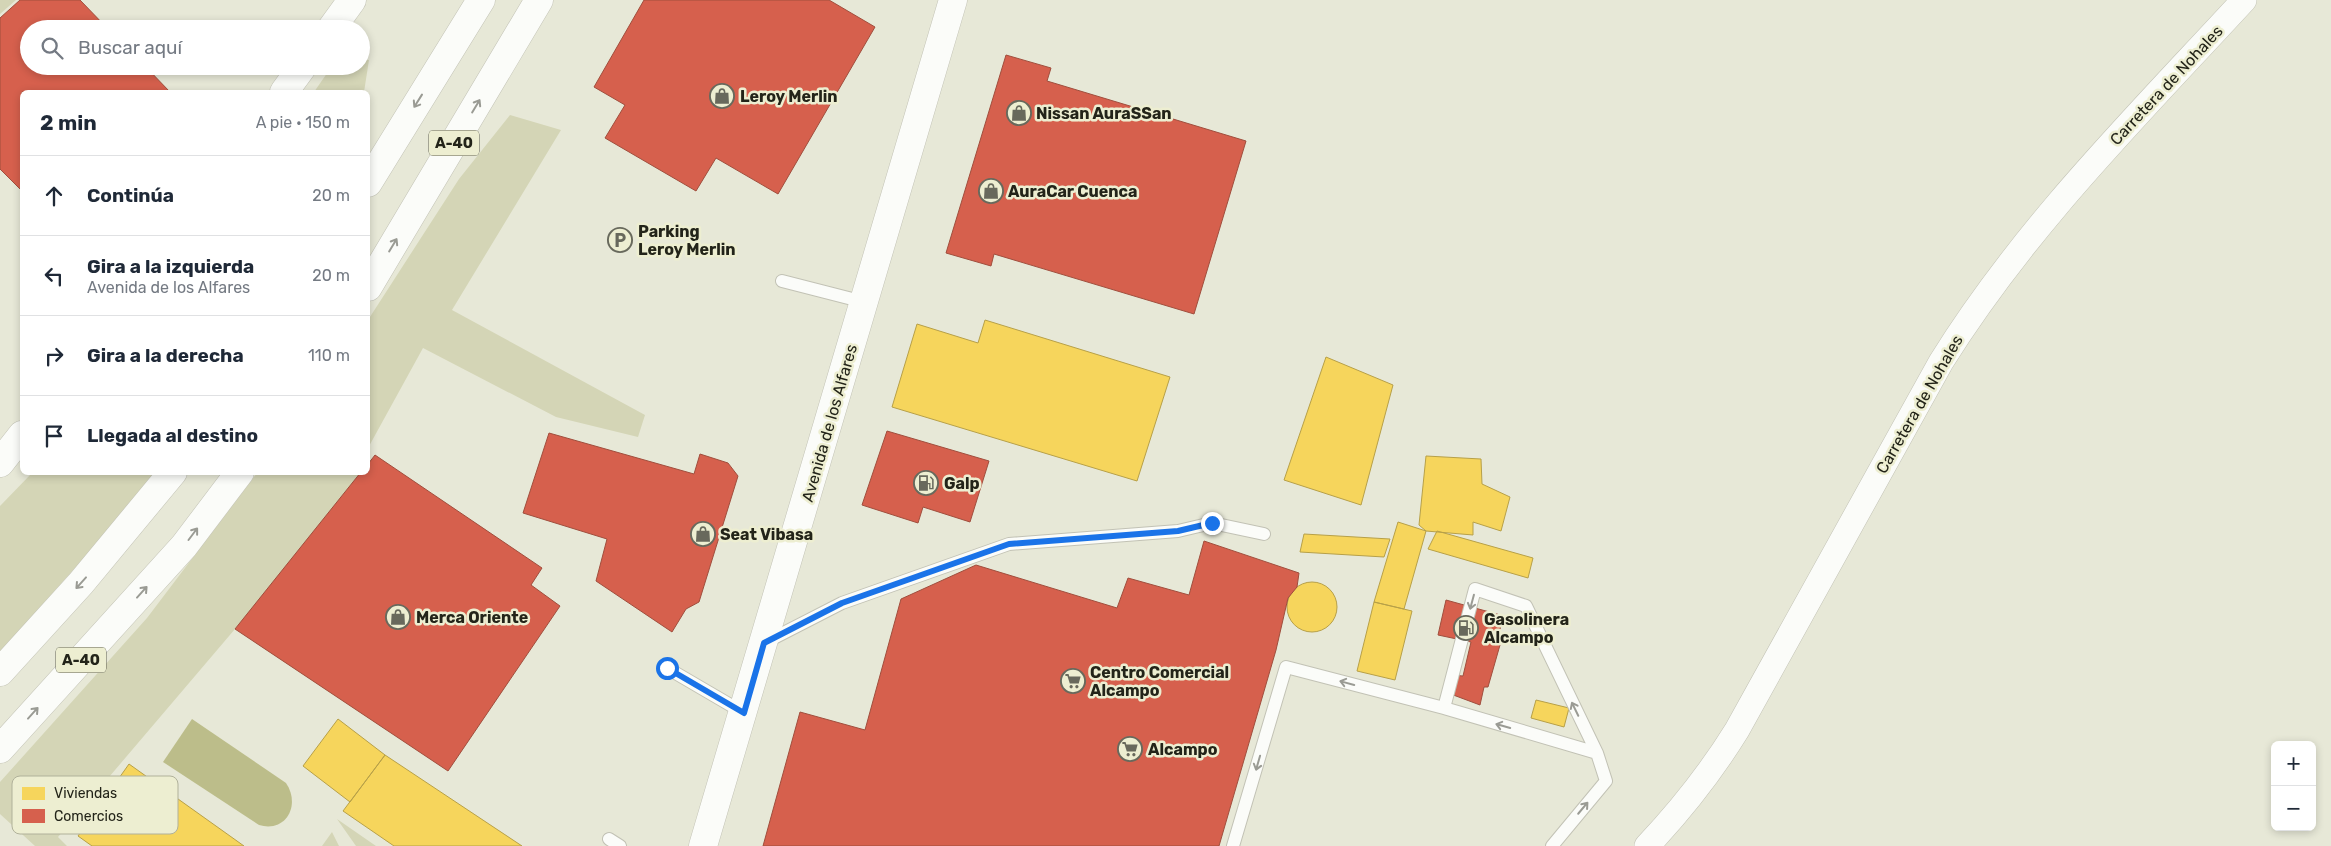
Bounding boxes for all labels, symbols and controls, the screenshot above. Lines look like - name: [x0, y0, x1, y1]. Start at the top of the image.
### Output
- search box: [20, 20, 370, 75]
- street label: Carretera de Nohales: [2106, 22, 2227, 149]
- icon: search: [38, 34, 66, 62]
- text: Buscar aquí: [78, 36, 182, 59]
- shop icon: Leroy Merlin: [709, 83, 735, 109]
- place label: Leroy Merlin: [740, 87, 838, 106]
- one-way arrow: [413, 93, 423, 107]
- one-way arrow: [472, 99, 482, 113]
- shop icon: Nissan AuraSSan: [1006, 100, 1032, 126]
- place label: Nissan AuraSSan: [1036, 104, 1172, 123]
- text: 2 min: [40, 110, 97, 135]
- text: A pie · 150 m: [256, 113, 350, 132]
- road number: A-40: [429, 130, 479, 156]
- shop icon: AuraCar Cuenca: [978, 178, 1004, 204]
- icon: ahead: [40, 182, 68, 210]
- place label: AuraCar Cuenca: [1008, 182, 1137, 201]
- text: Continúa: [87, 184, 174, 207]
- text: 20 m: [312, 186, 350, 205]
- place label: Parking Leroy Merlin: [638, 222, 736, 259]
- parking icon: Parking Leroy Merlin: [607, 227, 633, 253]
- one-way arrow: [388, 238, 398, 252]
- text: Gira a la izquierda: [87, 255, 254, 278]
- icon: left: [40, 262, 68, 290]
- text: 20 m: [312, 266, 350, 285]
- text: Avenida de los Alfares: [87, 278, 250, 297]
- street label: Carretera de Nohales: [1872, 332, 1967, 477]
- icon: right: [40, 342, 68, 370]
- street label: Avenida de los Alfares: [798, 342, 861, 504]
- text: Gira a la derecha: [87, 344, 244, 367]
- text: 110 m: [308, 346, 350, 365]
- icon: arrive: [40, 422, 68, 450]
- text: Llegada al destino: [87, 424, 258, 447]
- fuel station icon: Galp: [913, 470, 939, 496]
- place label: Galp: [944, 474, 980, 493]
- route end: [1201, 512, 1224, 535]
- shop icon: Seat Vibasa: [690, 521, 716, 547]
- place label: Seat Vibasa: [720, 525, 813, 544]
- one-way arrow: [188, 527, 198, 541]
- one-way arrow: [75, 577, 87, 590]
- one-way arrow: [136, 586, 147, 599]
- one-way arrow: [1467, 593, 1476, 609]
- shop icon: Merca Oriente: [385, 604, 411, 630]
- place label: Merca Oriente: [416, 608, 528, 627]
- place label: Gasolinera Alcampo: [1484, 610, 1569, 647]
- fuel station icon: Gasolinera Alcampo: [1453, 615, 1479, 641]
- road number: A-40: [56, 648, 106, 672]
- route start: [656, 657, 679, 680]
- place label: Centro Comercial Alcampo: [1090, 663, 1229, 700]
- supermarket icon: Centro Comercial Alcampo: [1060, 668, 1086, 694]
- one-way arrow: [1339, 677, 1355, 687]
- one-way arrow: [1570, 702, 1580, 717]
- one-way arrow: [27, 706, 39, 719]
- one-way arrow: [1496, 720, 1512, 730]
- supermarket icon: Alcampo: [1117, 736, 1143, 762]
- place label: Alcampo: [1148, 740, 1218, 759]
- map controls: [2271, 741, 2316, 831]
- button: +: [2271, 741, 2316, 786]
- one-way arrow: [1253, 754, 1263, 770]
- legend: [12, 776, 178, 834]
- text: Viviendas: [54, 785, 117, 802]
- button: −: [2271, 786, 2316, 831]
- one-way arrow: [1577, 802, 1588, 815]
- text: Comercios: [54, 808, 123, 825]

